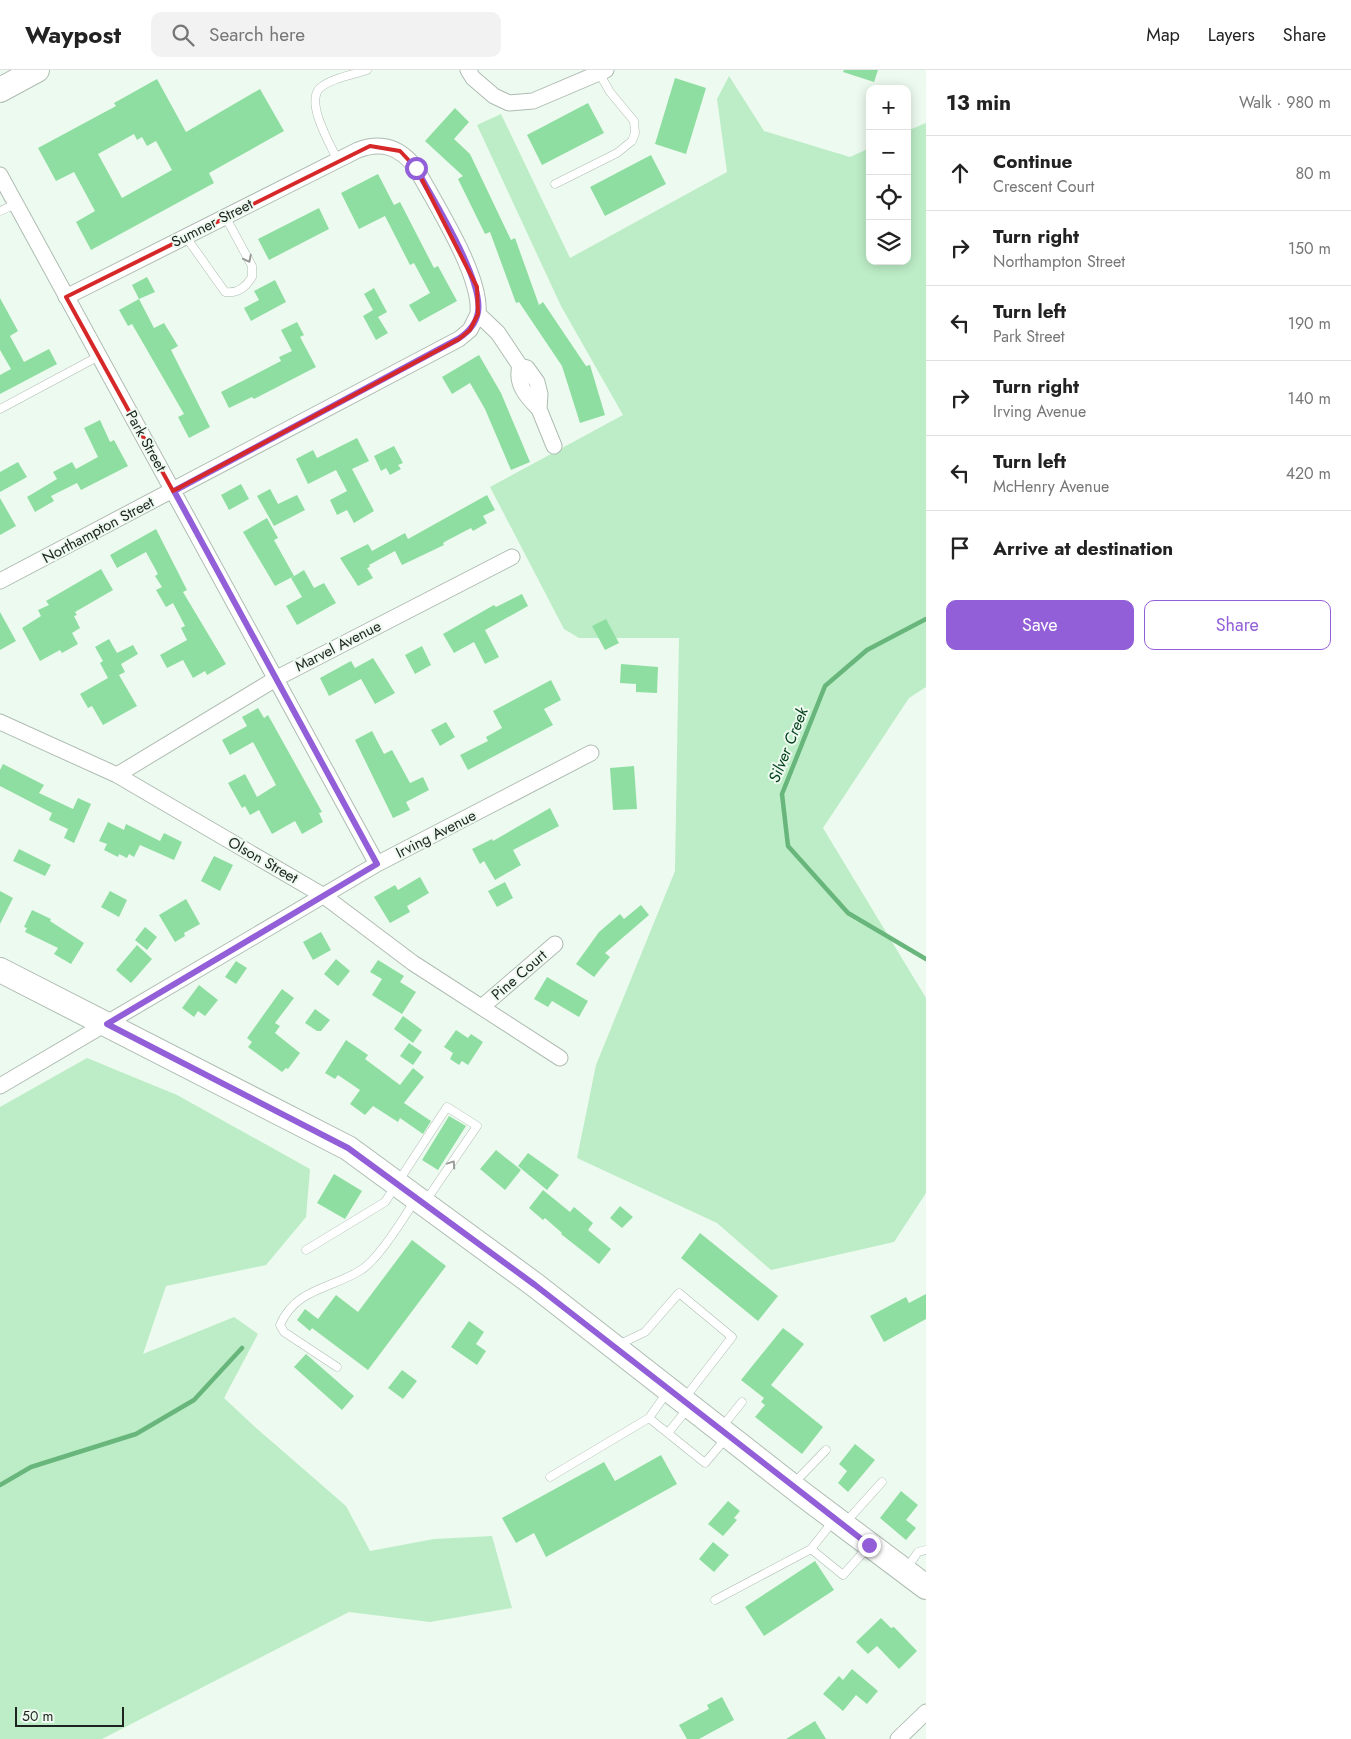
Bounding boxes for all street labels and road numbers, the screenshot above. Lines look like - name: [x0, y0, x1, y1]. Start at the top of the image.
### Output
- street label: Sumner Street: [167, 193, 257, 253]
- street label: Park Street: [120, 406, 172, 476]
- street label: Northampton Street: [38, 491, 158, 569]
- street label: Marvel Avenue: [291, 615, 385, 677]
- street label: Irving Avenue: [392, 804, 480, 864]
- street label: Olson Street: [224, 831, 302, 889]
- street label: Pine Court: [486, 944, 552, 1005]

